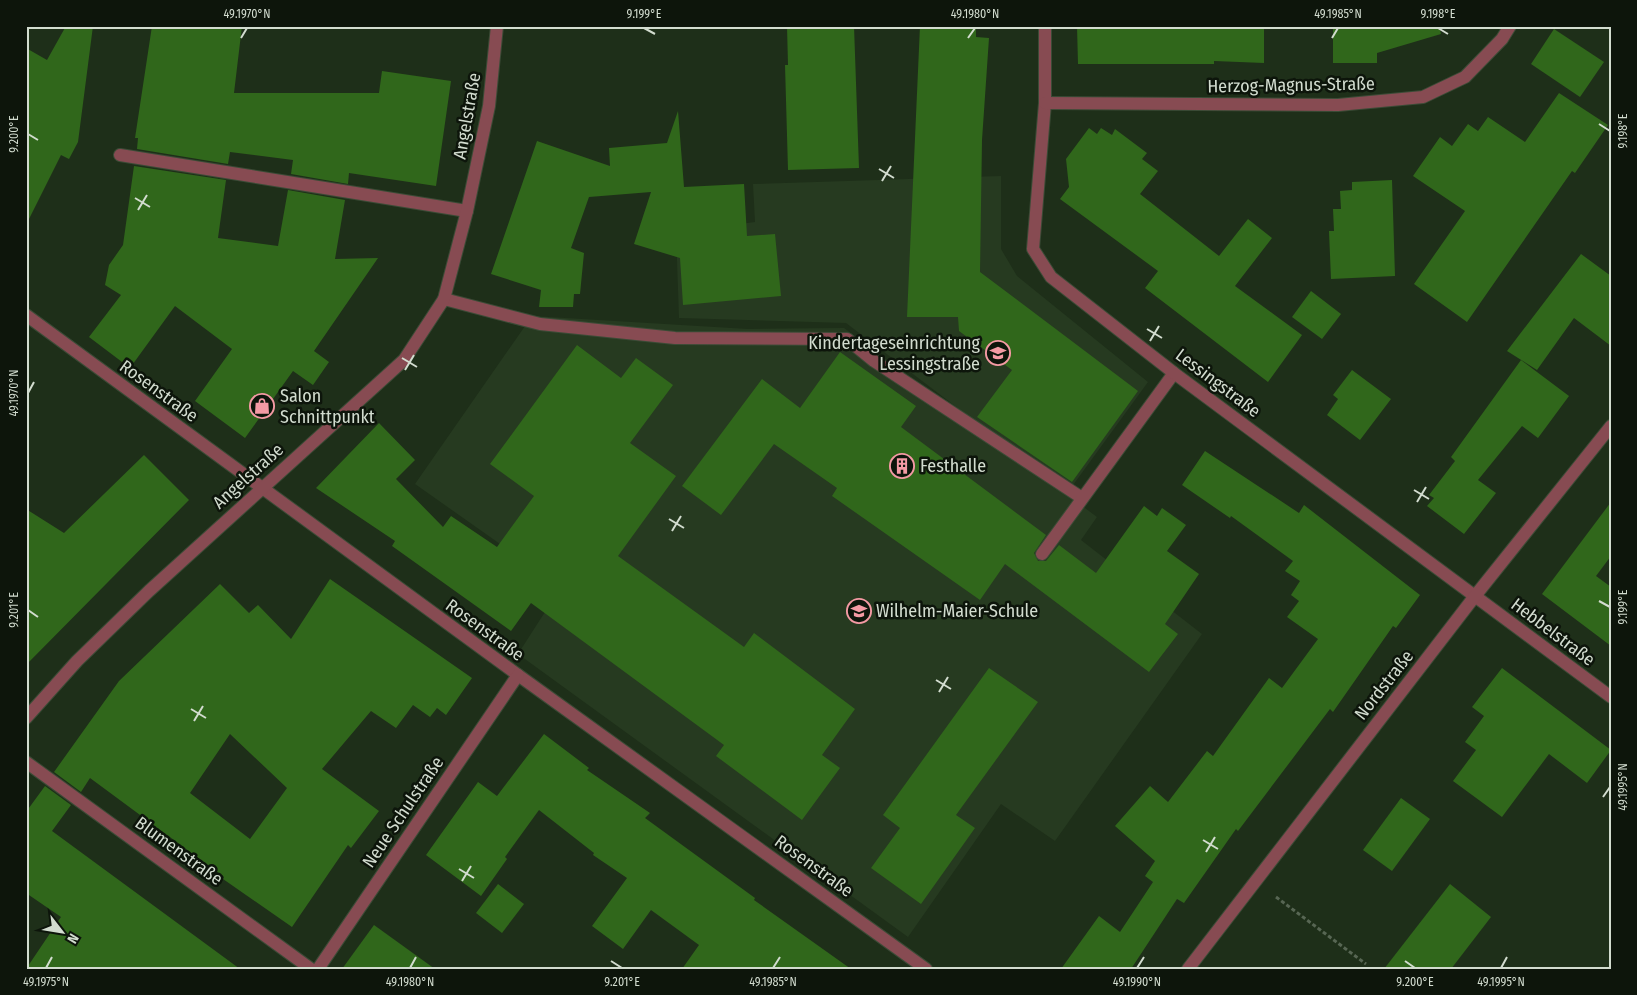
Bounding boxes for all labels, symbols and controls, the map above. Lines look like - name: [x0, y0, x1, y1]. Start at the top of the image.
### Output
- text: 49.1970°N: [223, 7, 271, 21]
- text: 9.199°E: [627, 7, 662, 21]
- text: 49.1980°N: [951, 7, 999, 21]
- text: 49.1985°N: [1314, 7, 1362, 21]
- text: 9.198°E: [1421, 7, 1456, 21]
- street label: Angelstraße: [449, 71, 485, 161]
- street label: Herzog-Magnus-Straße: [1207, 73, 1375, 97]
- text: 9.198°E: [1616, 113, 1630, 148]
- text: 9.200°E: [7, 115, 21, 153]
- place label: Kindertageseinrichtung Lessingstraße: [808, 332, 981, 375]
- school or university icon: Kindertageseinrichtung Lessingstraße: [985, 340, 1011, 366]
- street label: Lessingstraße: [1171, 344, 1265, 422]
- street label: Rosenstraße: [115, 355, 203, 427]
- text: 49.1970°N: [7, 369, 21, 417]
- place label: Salon Schnittpunkt: [280, 385, 375, 428]
- shop icon: Salon Schnittpunkt: [249, 393, 275, 419]
- street label: Angelstraße: [208, 439, 288, 513]
- building icon: Festhalle: [889, 453, 915, 479]
- place label: Festhalle: [920, 455, 986, 477]
- text: 9.199°E: [1616, 589, 1630, 624]
- text: 9.201°E: [7, 592, 21, 628]
- street label: Hebbelstraße: [1507, 593, 1599, 671]
- street label: Rosenstraße: [441, 594, 529, 666]
- school or university icon: Wilhelm-Maier-Schule: [846, 598, 872, 624]
- place label: Wilhelm-Maier-Schule: [876, 600, 1038, 622]
- street label: Nordstraße: [1350, 646, 1418, 724]
- street label: Neue Schulstraße: [358, 752, 448, 872]
- text: 49.1995°N: [1616, 763, 1630, 811]
- street label: Blumenstraße: [131, 812, 227, 890]
- street label: Rosenstraße: [770, 830, 858, 902]
- north arrow: [38, 908, 88, 958]
- text: N: [63, 930, 82, 946]
- text: 49.1975°N: [23, 975, 69, 989]
- text: 49.1980°N: [386, 975, 434, 989]
- text: 9.201°E: [604, 975, 640, 989]
- text: 49.1985°N: [749, 975, 797, 989]
- text: 49.1990°N: [1113, 975, 1161, 989]
- text: 9.200°E: [1396, 975, 1434, 989]
- text: 49.1995°N: [1477, 975, 1525, 989]

